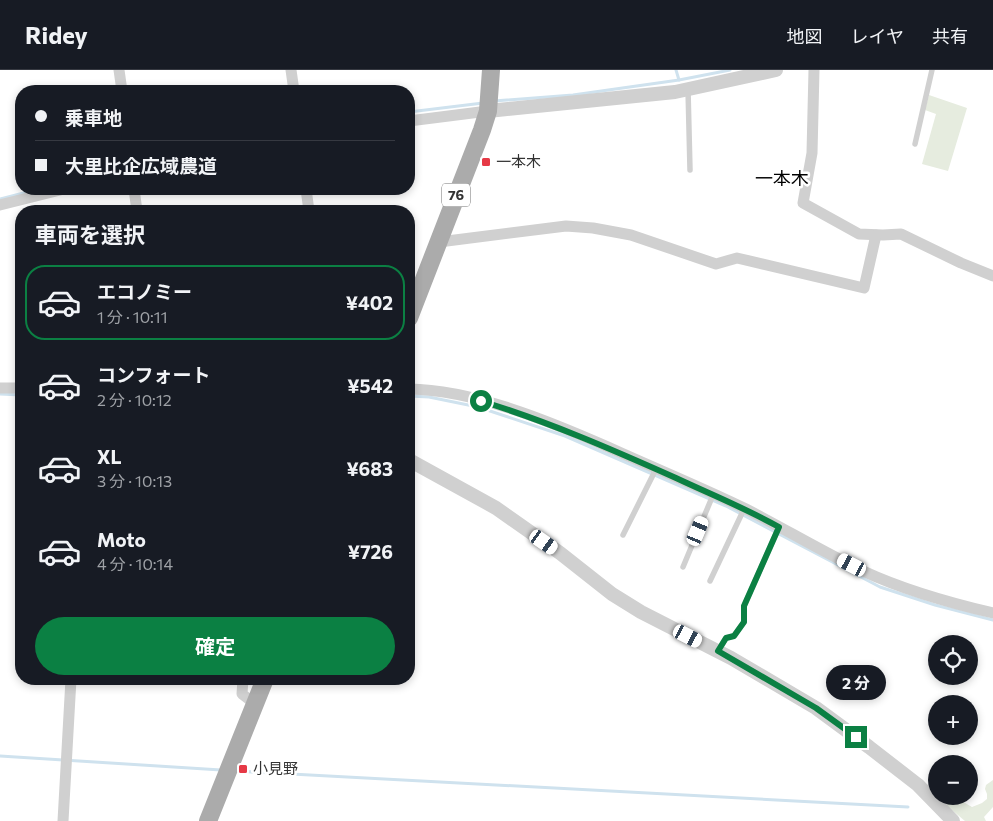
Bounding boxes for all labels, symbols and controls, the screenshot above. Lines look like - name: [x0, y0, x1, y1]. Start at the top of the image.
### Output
- text: Ridey: [25, 20, 88, 49]
- text: 地図: [787, 25, 823, 47]
- text: レイヤ: [851, 25, 904, 47]
- text: 共有: [932, 25, 968, 47]
- text: 乗車地: [65, 106, 122, 129]
- place label: 一本木: [496, 152, 541, 170]
- text: 大里比企広域農道: [65, 154, 217, 177]
- marker: 一本木: [480, 156, 492, 168]
- district label: 一本木: [755, 167, 809, 189]
- road number: 76: [442, 184, 470, 206]
- text: 車両を選択: [35, 221, 145, 248]
- icon: car: [37, 280, 82, 325]
- text: エコノミー: [97, 280, 192, 303]
- text: ¥402: [346, 291, 393, 314]
- text: 1 分 · 10:11: [97, 307, 168, 326]
- icon: car: [37, 363, 82, 408]
- text: コンフォート: [97, 363, 210, 386]
- text: ¥542: [347, 374, 393, 397]
- text: 2 分 · 10:12: [97, 390, 172, 409]
- route start: [470, 390, 492, 412]
- text: XL: [97, 445, 122, 468]
- icon: car: [37, 446, 82, 491]
- text: ¥683: [346, 457, 393, 480]
- text: 3 分 · 10:13: [97, 471, 172, 490]
- car: [685, 514, 710, 548]
- car: [527, 527, 560, 557]
- text: Moto: [97, 528, 146, 551]
- icon: car: [37, 529, 82, 574]
- text: ¥726: [348, 540, 393, 563]
- car: [835, 552, 868, 578]
- text: 4 分 · 10:14: [97, 554, 173, 573]
- button: 確定: [35, 617, 395, 675]
- car: [671, 623, 704, 649]
- map controls: [928, 635, 978, 805]
- button: locate: [928, 635, 978, 685]
- callout: 2 分: [826, 664, 886, 700]
- text: 2 分: [842, 673, 870, 692]
- button: +: [928, 695, 978, 745]
- route end: [845, 726, 867, 748]
- button: −: [928, 755, 978, 805]
- place label: 小見野: [253, 759, 298, 777]
- marker: 小見野: [237, 763, 249, 775]

